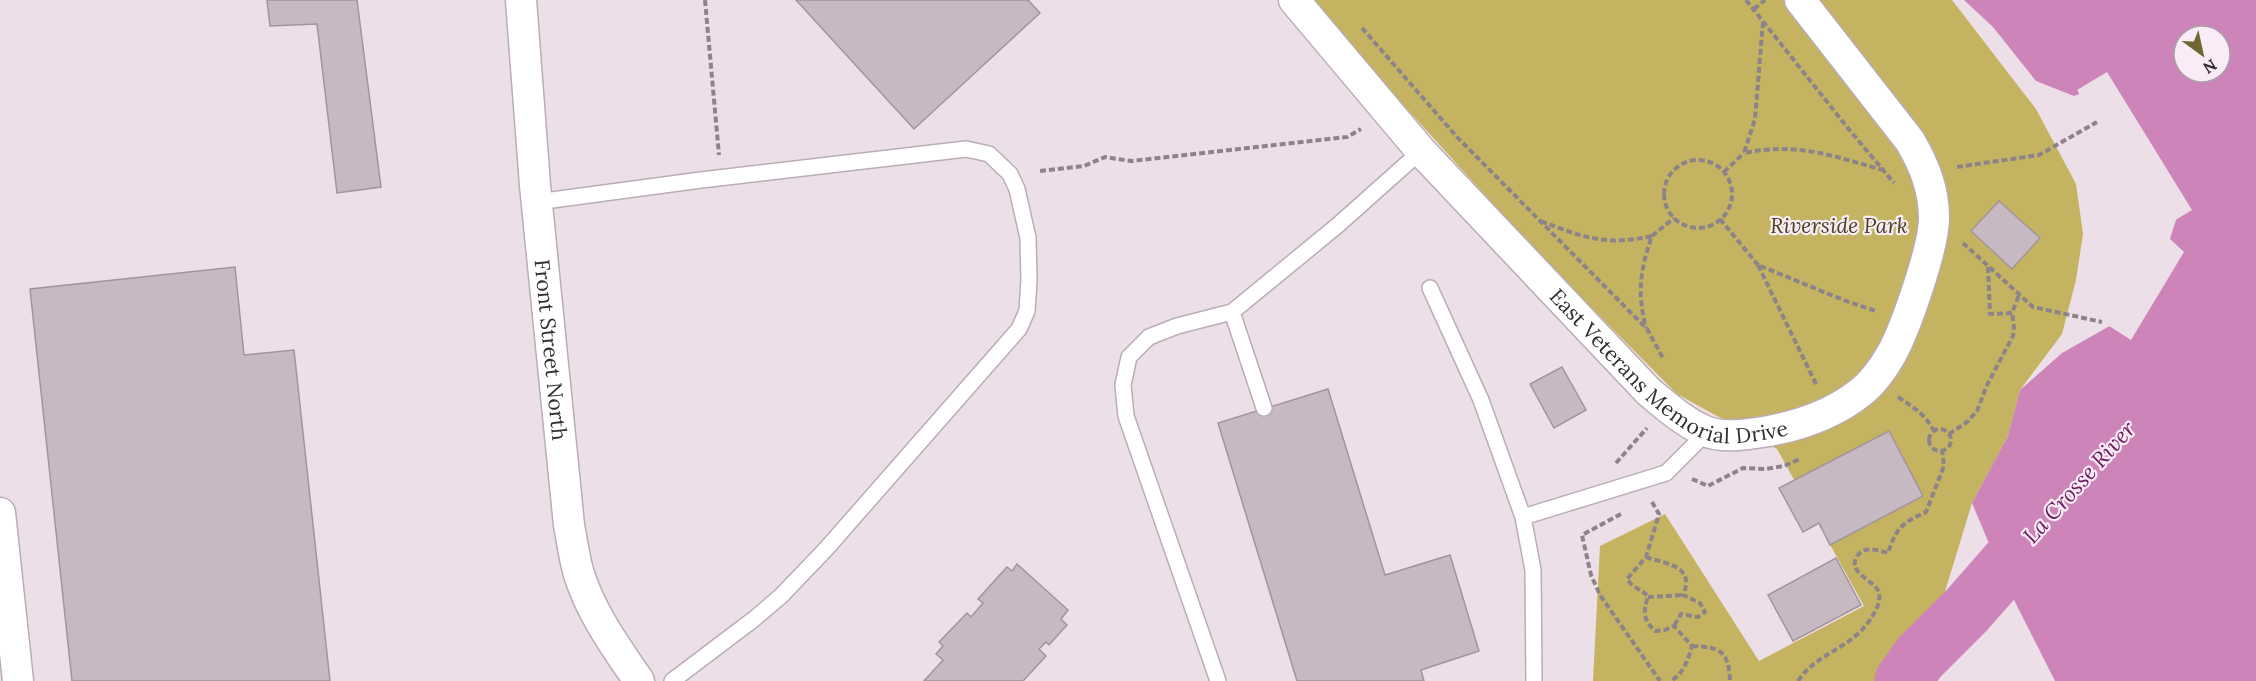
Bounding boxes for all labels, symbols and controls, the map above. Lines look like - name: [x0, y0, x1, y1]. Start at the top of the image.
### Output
- north arrow: [2172, 24, 2232, 84]
- text: N: [2200, 55, 2221, 78]
- park label: Riverside Park: [1770, 212, 1908, 239]
- street label: Front Street North: [529, 258, 574, 442]
- street label: East Veterans Memorial Drive: [1544, 282, 1790, 449]
- water label: La Crosse River: [2017, 414, 2142, 549]

